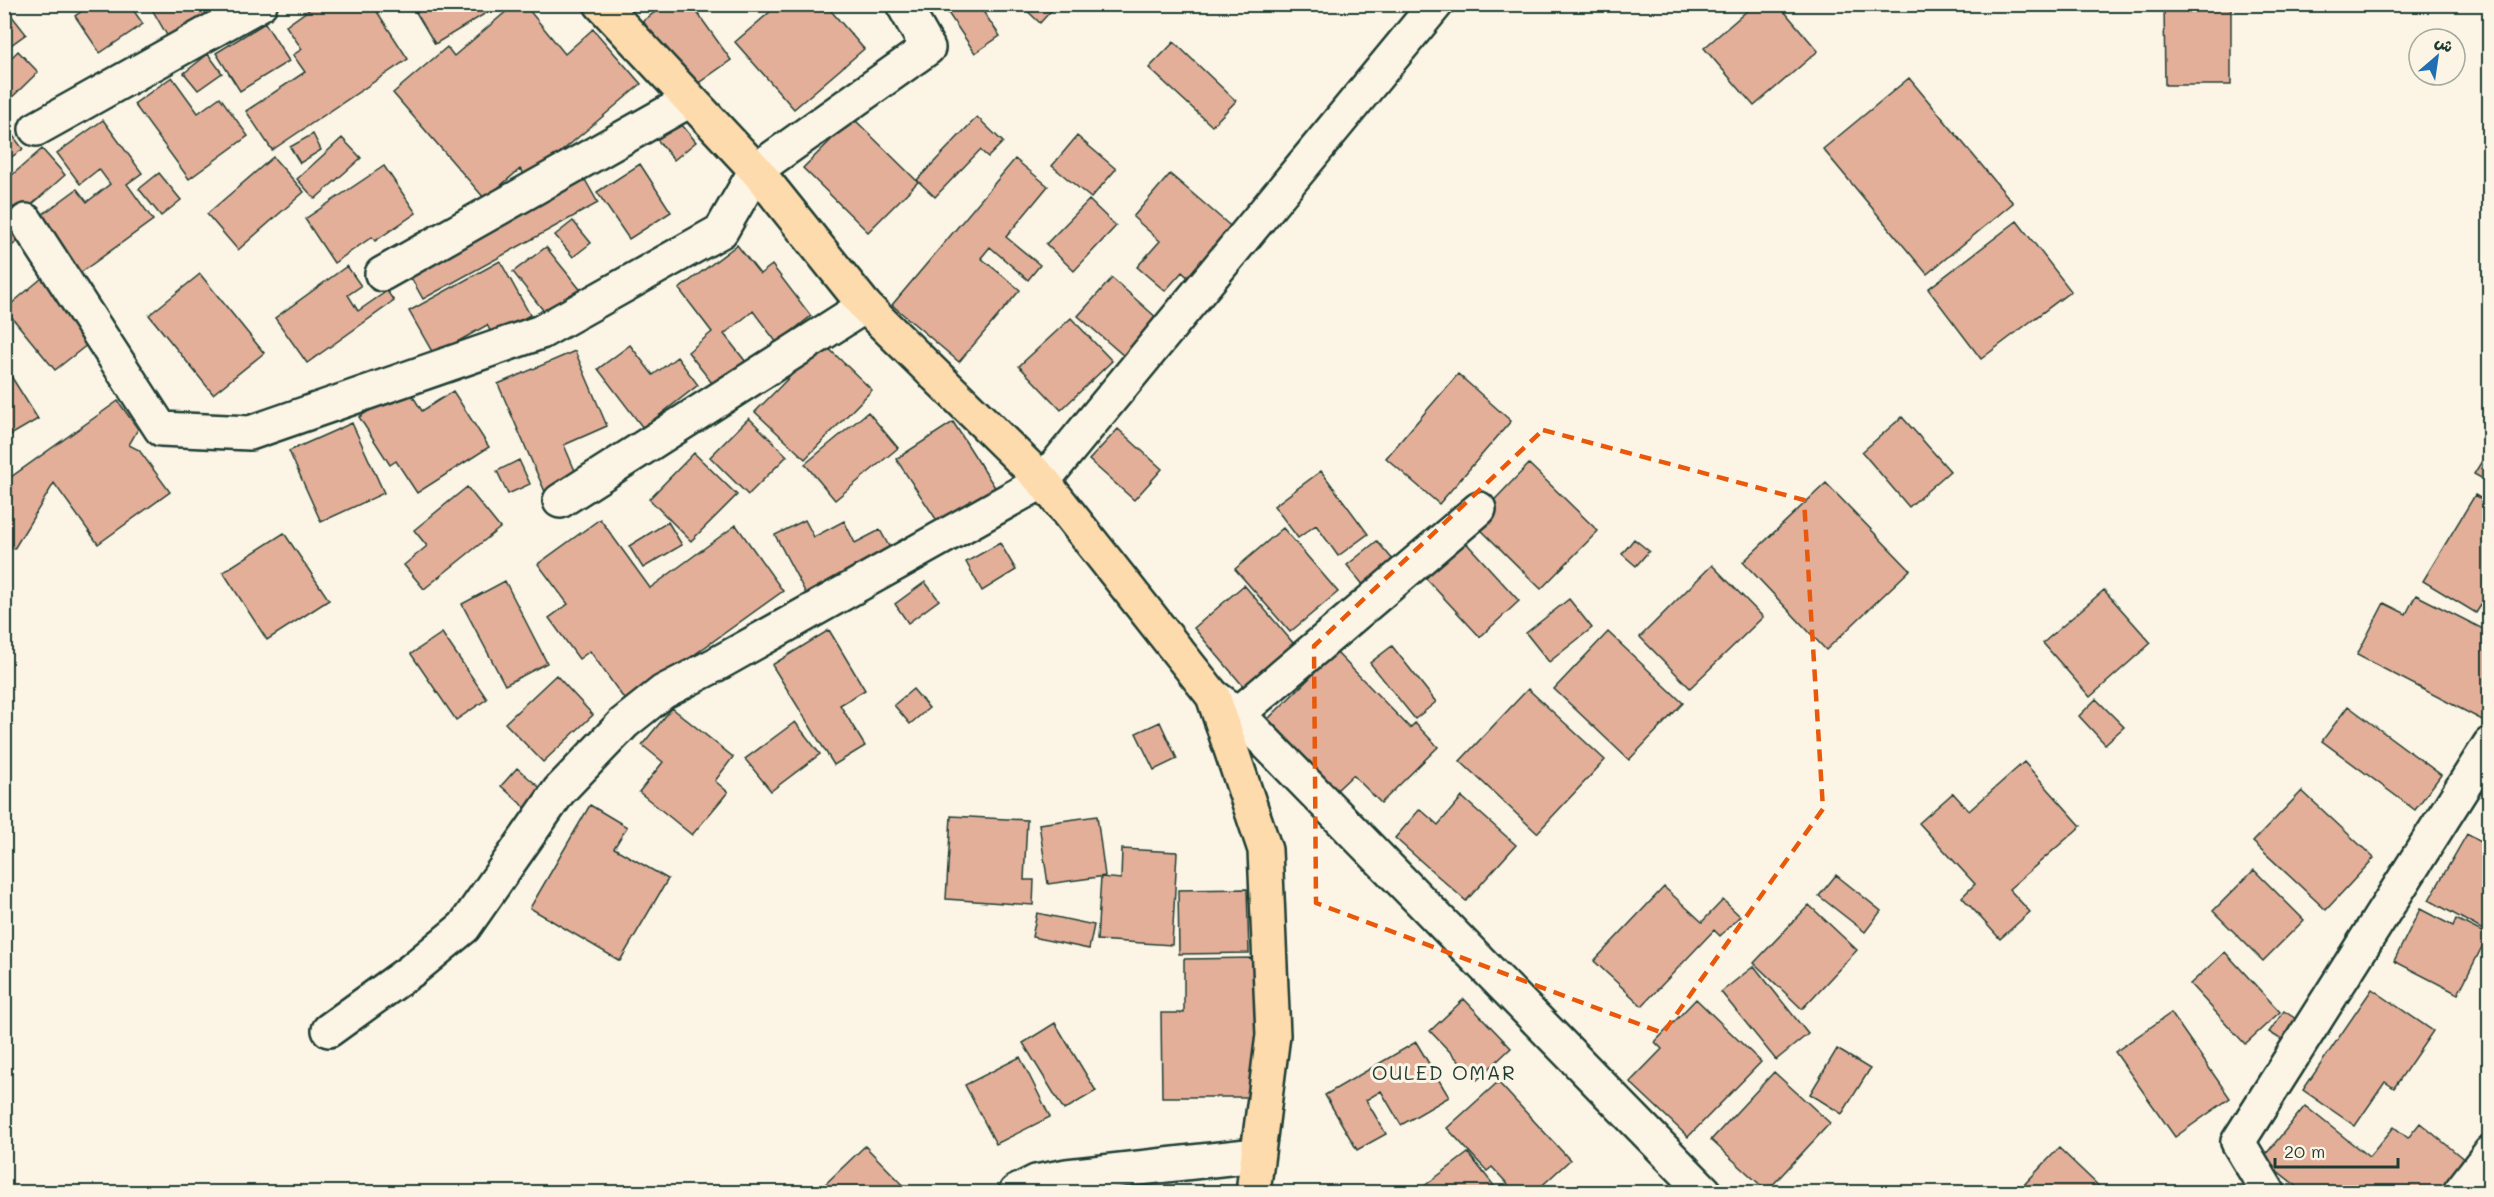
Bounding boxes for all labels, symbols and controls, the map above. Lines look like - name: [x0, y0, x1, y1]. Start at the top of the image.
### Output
- north arrow: [2407, 27, 2467, 87]
- text: ش: [2432, 30, 2457, 57]
- district label: OULED OMAR: [1372, 1059, 1516, 1085]
- scale bar: [2275, 1131, 2398, 1169]
- text: 20 m: [2284, 1139, 2325, 1163]

